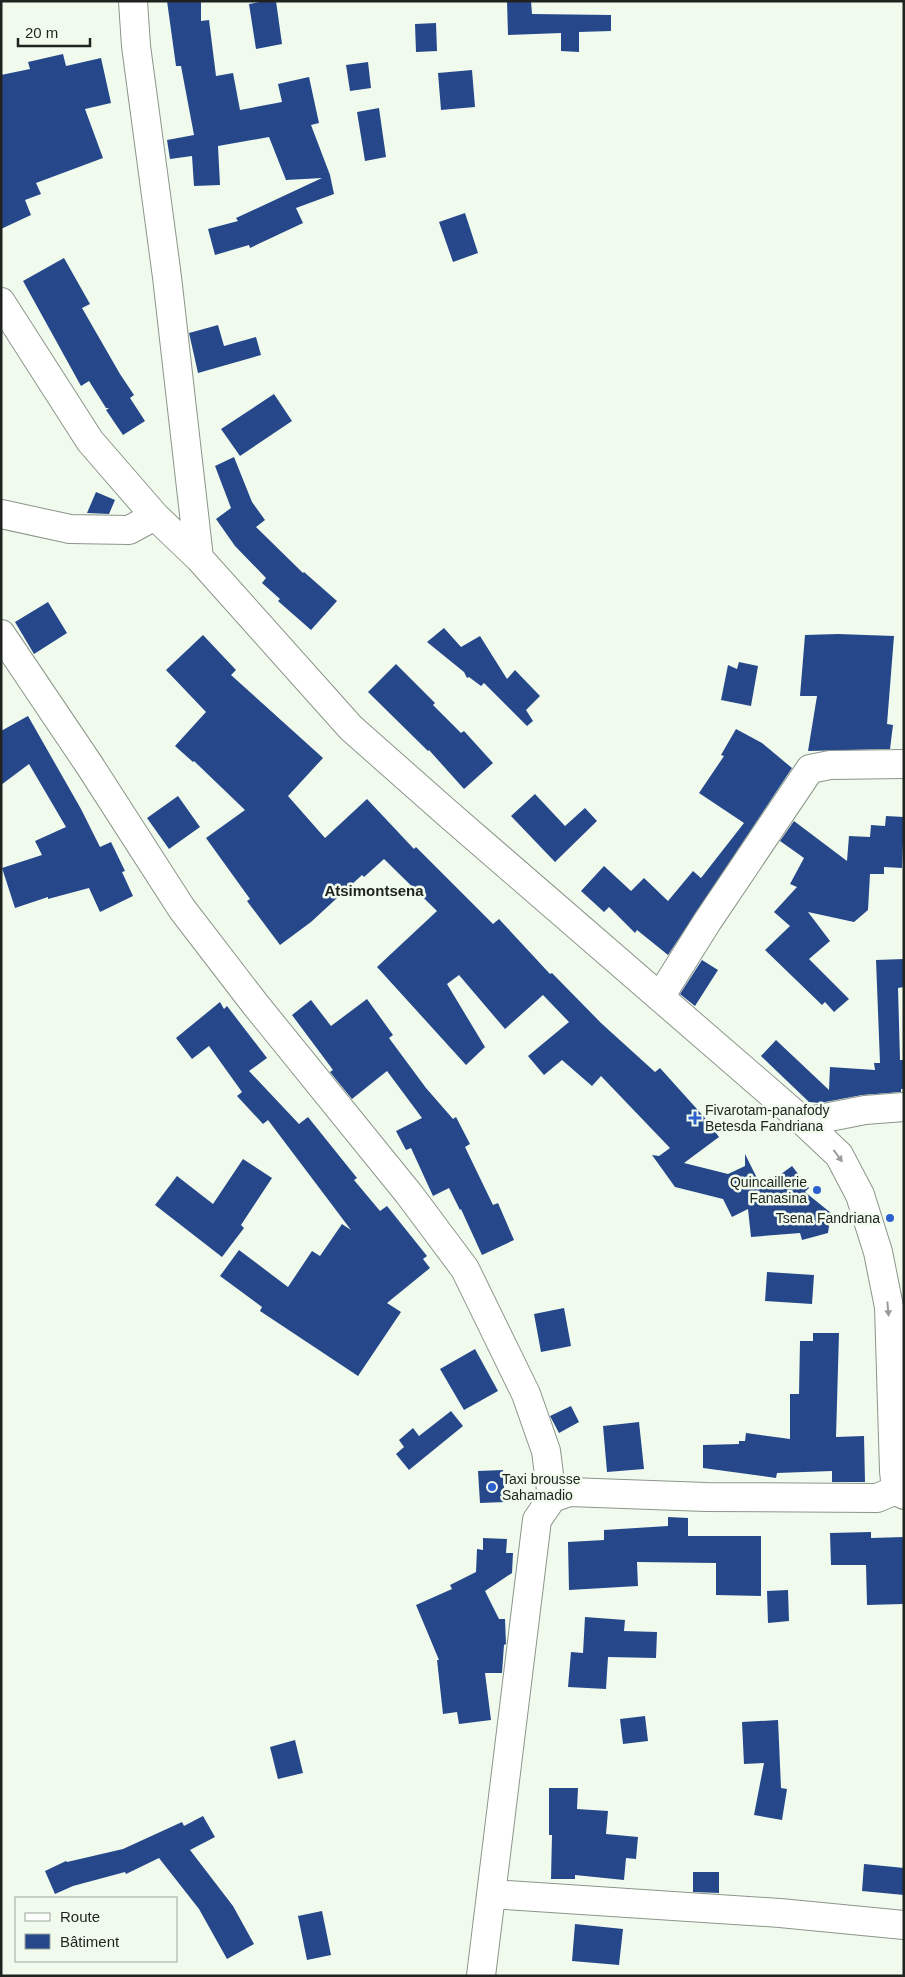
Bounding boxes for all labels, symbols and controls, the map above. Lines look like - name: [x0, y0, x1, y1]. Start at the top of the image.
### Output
- scale bar: [18, 15, 90, 47]
- text: 20 m: [25, 24, 58, 41]
- district label: Atsimontsena: [324, 882, 424, 899]
- place label: Fivarotam-panafody Betesda Fandriana: [705, 1102, 830, 1134]
- marker: Fivarotam-panafody Betesda Fandriana: [689, 1112, 701, 1124]
- one-way arrow: [833, 1149, 843, 1163]
- place label: Quincaillerie Fanasina: [730, 1174, 807, 1206]
- marker: Quincaillerie Fanasina: [811, 1184, 823, 1196]
- place label: Tsena Fandriana: [776, 1210, 880, 1226]
- marker: Tsena Fandriana: [884, 1212, 896, 1224]
- one-way arrow: [884, 1302, 892, 1318]
- place label: Taxi brousse Sahamadio: [502, 1471, 581, 1503]
- marker: Taxi brousse Sahamadio: [486, 1481, 498, 1493]
- legend: [15, 1897, 178, 1962]
- text: Route: [60, 1908, 100, 1925]
- text: Bâtiment: [60, 1933, 120, 1950]

